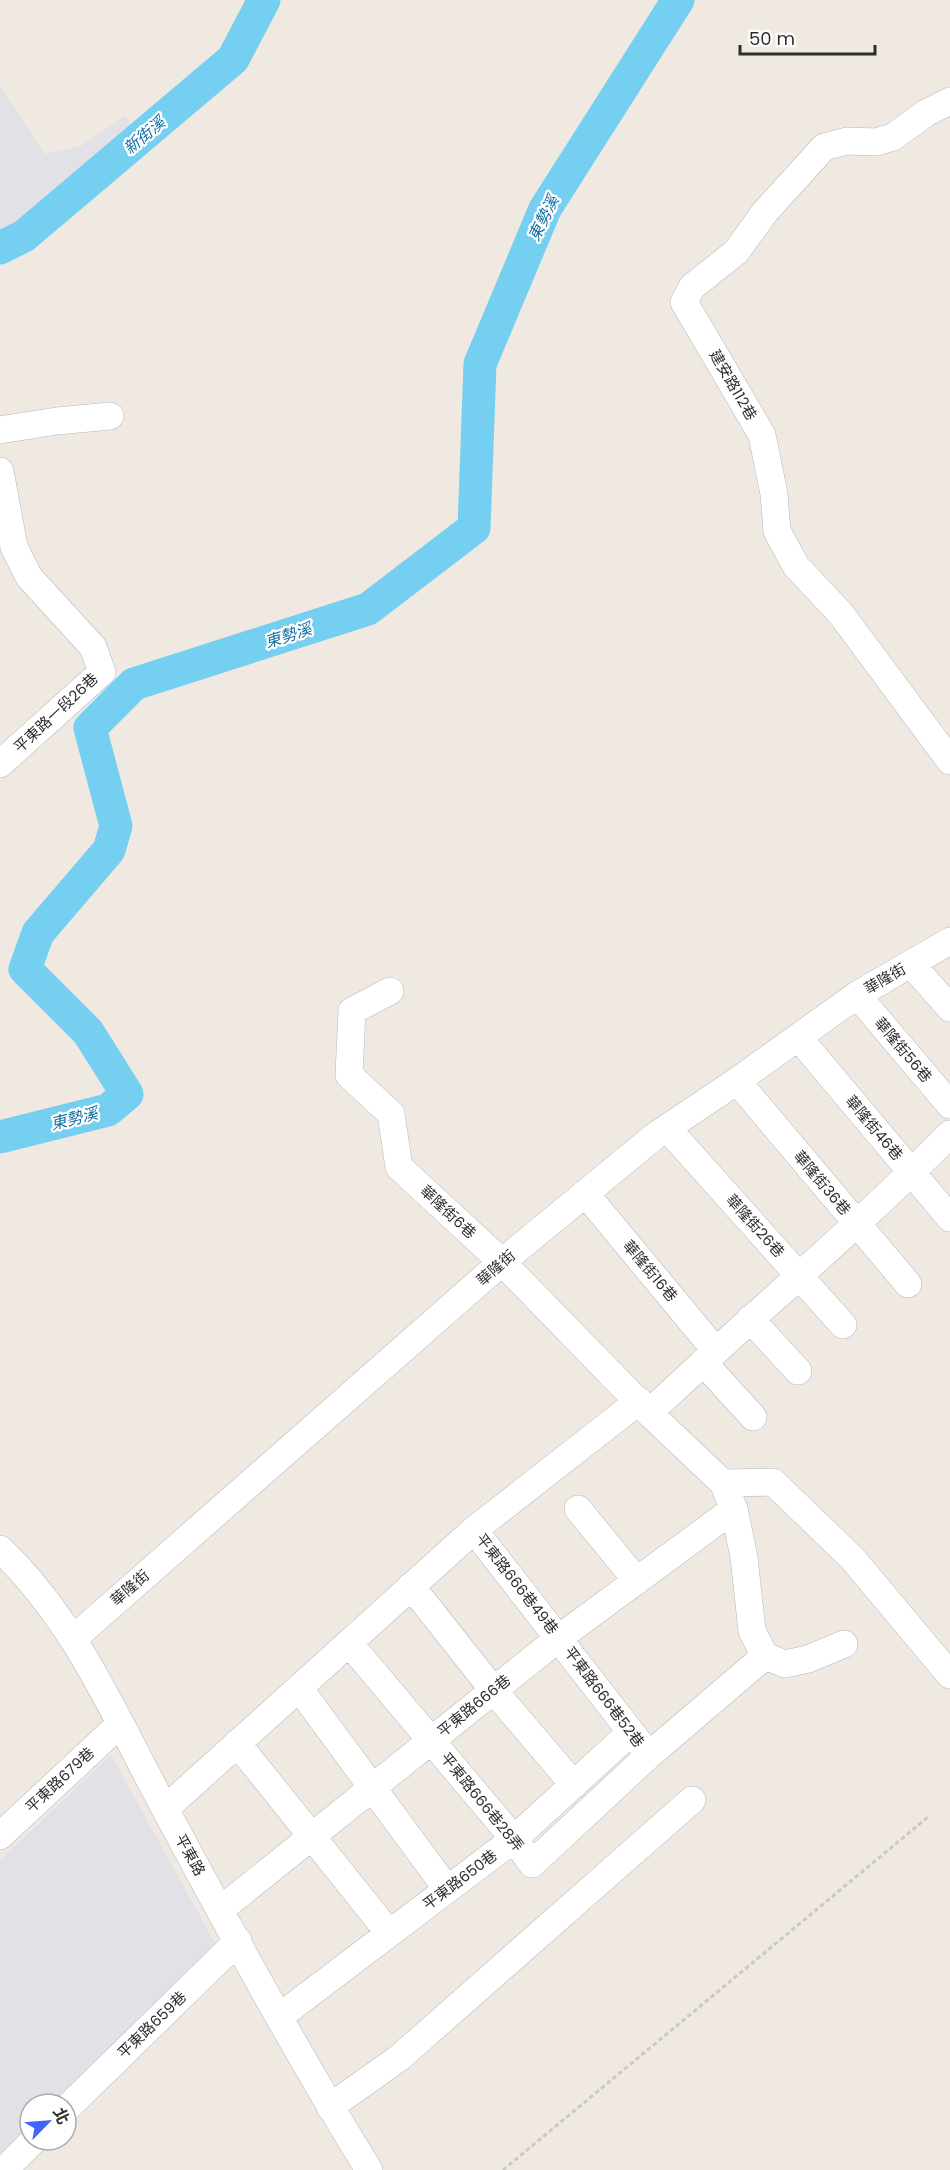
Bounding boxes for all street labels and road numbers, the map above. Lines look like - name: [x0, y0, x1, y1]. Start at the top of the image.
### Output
- street label: 建安路112巷: [705, 346, 762, 424]
- street label: 平東路一段26巷: [9, 668, 102, 757]
- street label: 華隆街: [860, 958, 909, 999]
- street label: 華隆街56巷: [870, 1013, 937, 1087]
- street label: 華隆街46巷: [841, 1091, 908, 1165]
- street label: 華隆街36巷: [789, 1146, 856, 1219]
- street label: 華隆街6巷: [416, 1180, 481, 1243]
- street label: 華隆街26巷: [721, 1190, 789, 1262]
- street label: 華隆街16巷: [618, 1235, 682, 1306]
- street label: 華隆街: [472, 1245, 520, 1290]
- street label: 平東路666巷49巷: [471, 1529, 563, 1638]
- street label: 華隆街: [106, 1565, 154, 1610]
- street label: 平東路666巷52巷: [559, 1642, 649, 1752]
- street label: 平東路666巷: [433, 1670, 515, 1742]
- street label: 平東路679巷: [21, 1742, 99, 1817]
- street label: 平東路666巷28弄: [436, 1748, 529, 1856]
- street label: 平東路: [170, 1830, 211, 1880]
- street label: 平東路650巷: [418, 1845, 501, 1915]
- street label: 平東路659巷: [113, 1986, 191, 2063]

